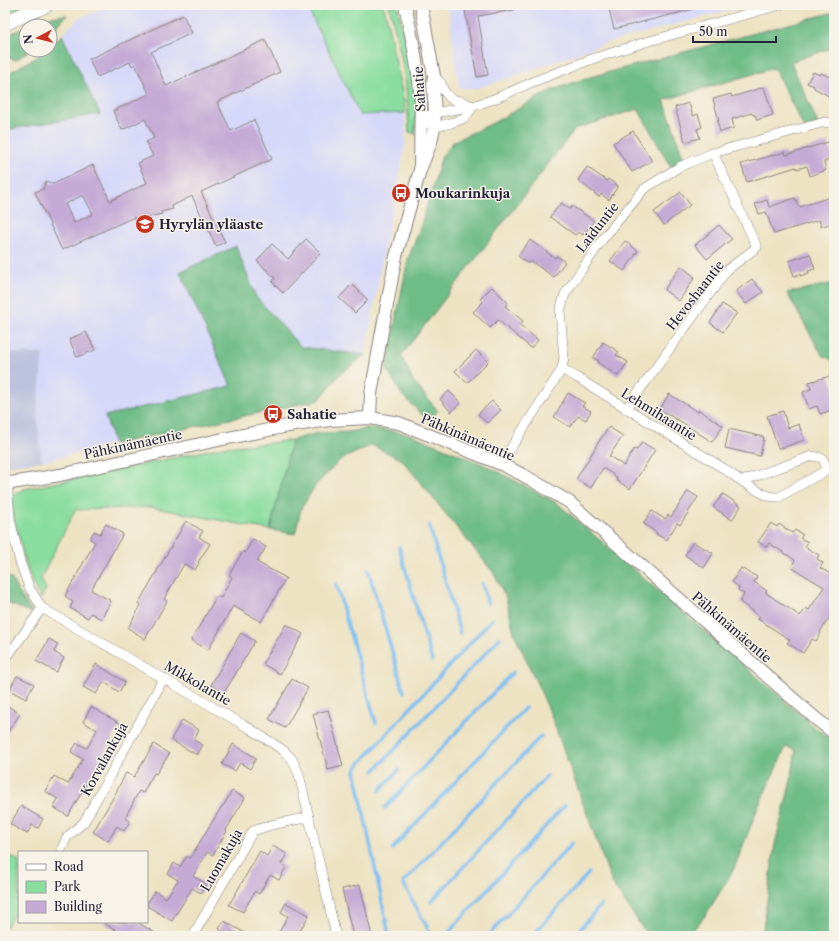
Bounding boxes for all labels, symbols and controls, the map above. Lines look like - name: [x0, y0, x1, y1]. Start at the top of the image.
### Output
- north arrow: [18, 18, 58, 58]
- scale bar: [693, 18, 776, 44]
- text: 50 m: [699, 24, 728, 39]
- text: N: [20, 33, 36, 45]
- street label: Sahatie: [409, 66, 429, 112]
- bus stop icon: Moukarinkuja: [390, 182, 412, 204]
- place label: Moukarinkuja: [415, 185, 511, 201]
- street label: Laiduntie: [572, 199, 622, 255]
- school or university icon: Hyrylän yläaste: [134, 213, 156, 235]
- place label: Hyrylän yläaste: [159, 216, 263, 232]
- street label: Hevoshaantie: [663, 257, 727, 333]
- street label: Lehmihaantie: [618, 384, 700, 444]
- bus stop icon: Sahatie: [262, 403, 284, 425]
- place label: Sahatie: [287, 406, 337, 422]
- street label: Pähkinämäentie: [419, 410, 517, 464]
- street label: Pähkinämäentie: [82, 426, 184, 462]
- street label: Pähkinämäentie: [689, 588, 775, 666]
- street label: Mikkolantie: [162, 658, 234, 708]
- street label: Korvalankuja: [77, 719, 131, 799]
- street label: Luomakuja: [197, 826, 245, 894]
- legend: [18, 851, 148, 923]
- text: Road: [54, 859, 84, 874]
- text: Park: [54, 879, 81, 894]
- text: Building: [54, 899, 102, 914]

